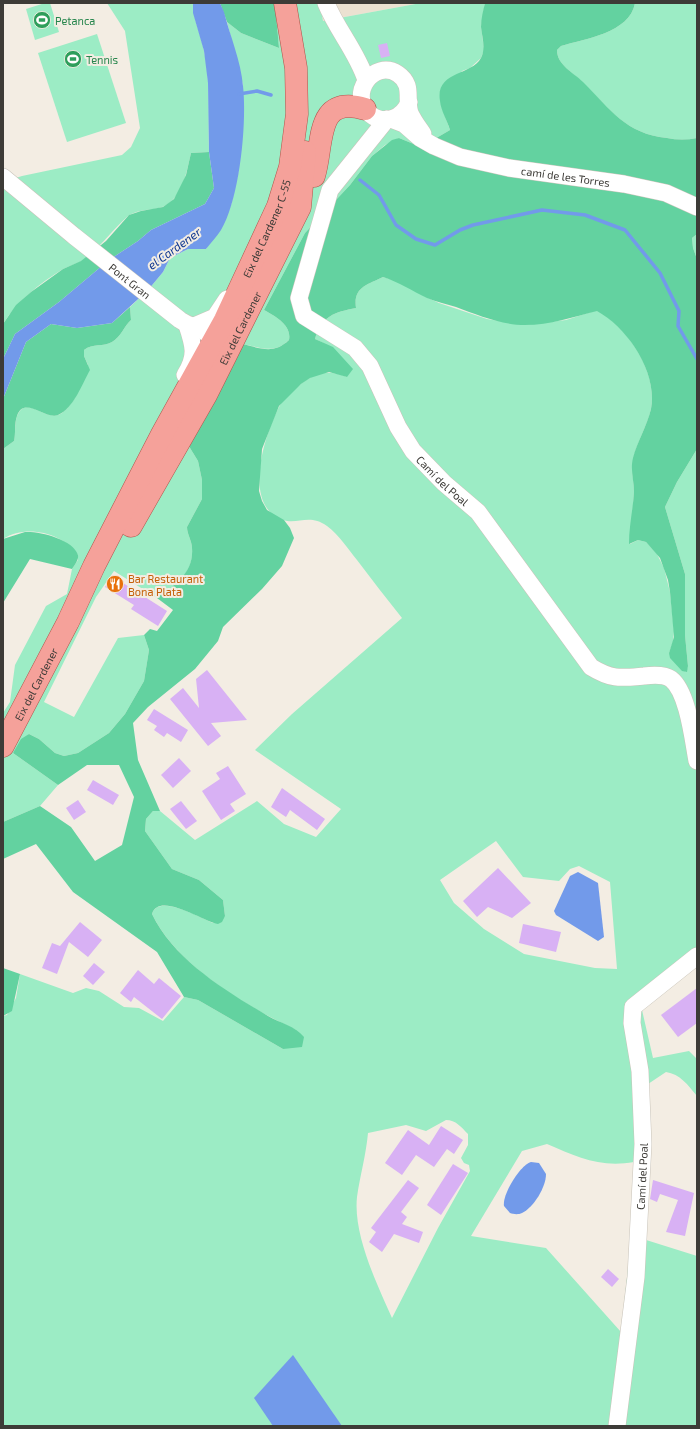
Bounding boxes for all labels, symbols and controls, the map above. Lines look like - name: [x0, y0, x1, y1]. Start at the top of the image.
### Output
- sports icon: Petanca: [32, 10, 52, 30]
- place label: Petanca: [55, 14, 95, 27]
- sports icon: Tennis: [63, 49, 83, 69]
- place label: Tennis: [86, 53, 119, 66]
- street label: camí de les Torres: [520, 163, 611, 189]
- street label: Eix del Cardener C-55: [239, 178, 292, 279]
- water label: el Cardener: [145, 224, 203, 272]
- street label: Pont Gran: [107, 260, 154, 301]
- street label: Eix del Cardener: [216, 288, 264, 367]
- street label: Camí del Poal: [414, 453, 472, 508]
- place label: Bar Restaurant Bona Plata: [128, 572, 203, 598]
- restaurant icon: Bar Restaurant Bona Plata: [105, 574, 125, 594]
- street label: Eix del Cardener: [11, 645, 60, 723]
- street label: Camí del Poal: [633, 1142, 650, 1210]

